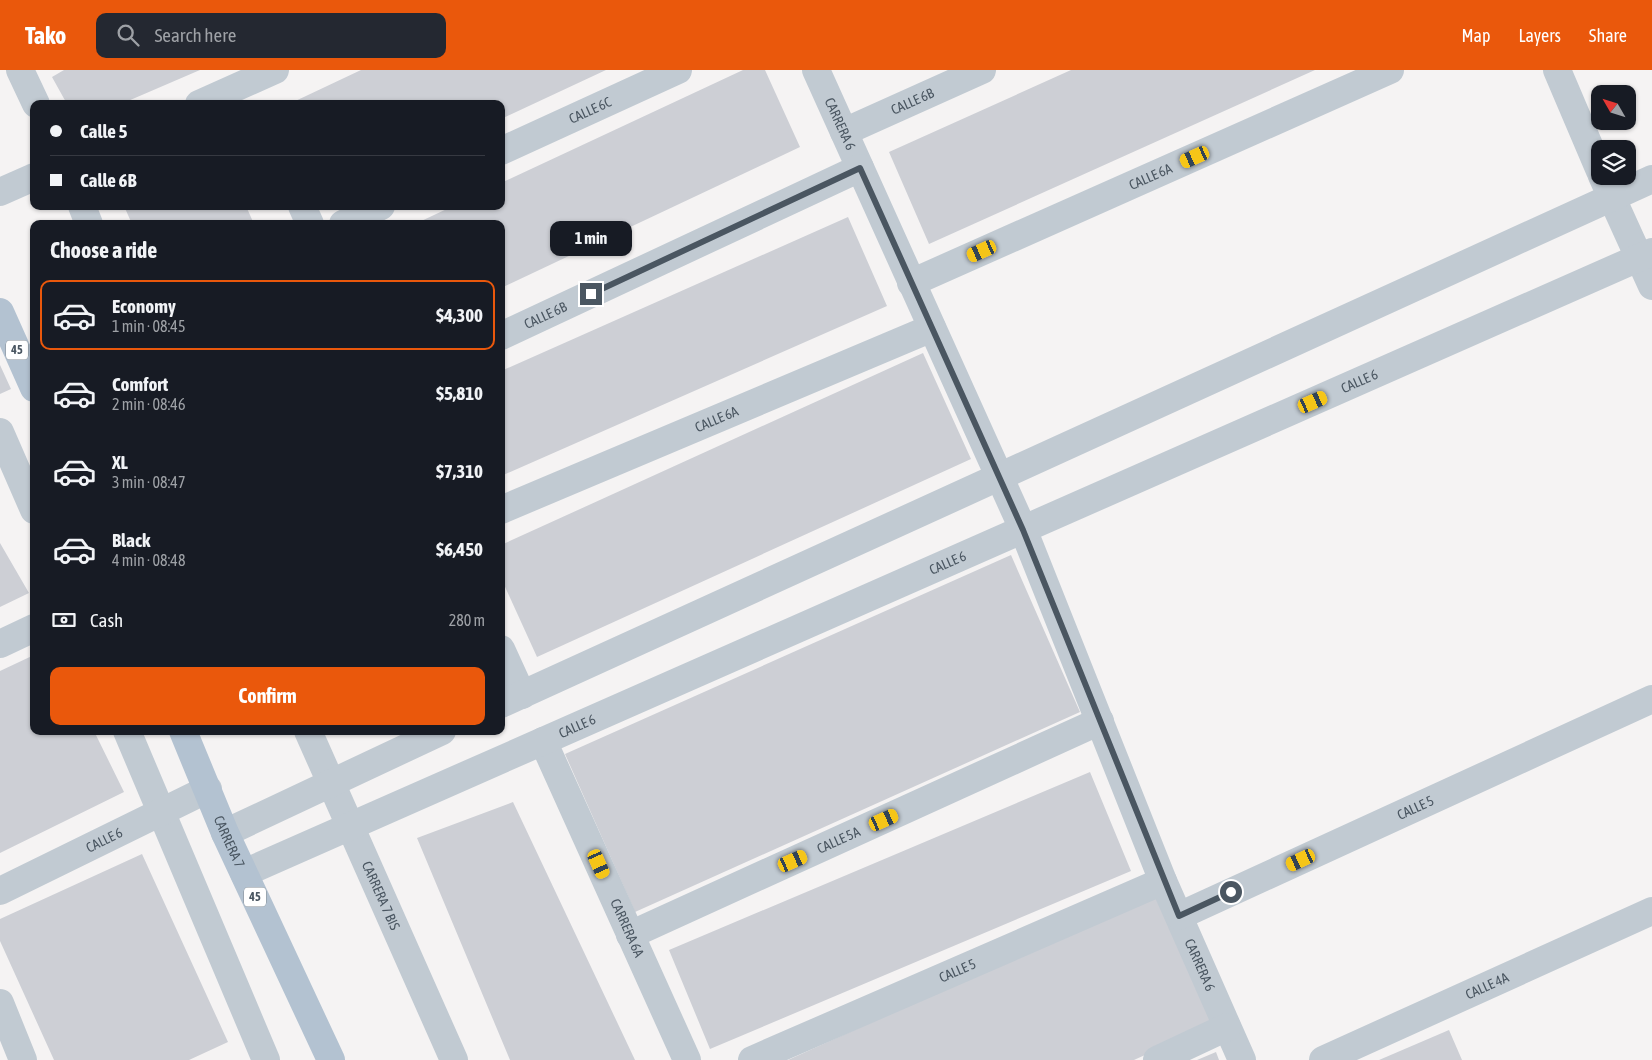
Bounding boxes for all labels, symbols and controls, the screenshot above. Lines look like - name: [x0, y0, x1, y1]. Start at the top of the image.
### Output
- search box: [96, 13, 446, 58]
- icon: search: [114, 21, 142, 49]
- text: Tako: [25, 22, 66, 49]
- text: Search here: [154, 24, 236, 46]
- text: Map: [1461, 25, 1490, 46]
- text: Layers: [1518, 25, 1561, 46]
- text: Share: [1589, 25, 1627, 46]
- street label: CALLE 6B: [889, 85, 937, 118]
- north arrow: [1591, 85, 1636, 130]
- map controls: [1591, 85, 1636, 185]
- street label: CALLE 6C: [566, 93, 614, 127]
- street label: CARRERA 6: [822, 95, 859, 153]
- text: Calle 5: [80, 120, 127, 142]
- button: layers: [1591, 140, 1636, 185]
- car: [1178, 144, 1211, 170]
- street label: CALLE 6A: [1126, 160, 1175, 193]
- text: Calle 6B: [80, 169, 136, 191]
- callout: 1 min: [550, 222, 632, 256]
- text: 1 min: [575, 229, 607, 247]
- text: Choose a ride: [50, 237, 157, 263]
- car: [965, 238, 998, 264]
- route end: [580, 283, 602, 305]
- icon: car: [52, 293, 97, 338]
- text: Economy: [112, 295, 176, 317]
- street label: CALLE 6B: [522, 298, 570, 332]
- text: $4,300: [436, 304, 483, 326]
- text: 1 min · 08:45: [112, 317, 185, 335]
- road number: 45: [6, 340, 28, 360]
- street label: CALLE 6: [1338, 366, 1381, 396]
- icon: car: [52, 371, 97, 416]
- text: Comfort: [112, 373, 168, 395]
- text: $5,810: [436, 382, 483, 404]
- car: [1296, 389, 1329, 415]
- text: 2 min · 08:46: [112, 395, 185, 413]
- street label: CALLE 6A: [693, 403, 741, 435]
- icon: car: [52, 449, 97, 494]
- text: XL: [112, 451, 128, 473]
- text: $7,310: [436, 460, 483, 482]
- text: 3 min · 08:47: [112, 473, 185, 491]
- icon: car: [52, 527, 97, 572]
- text: Black: [112, 529, 150, 551]
- text: $6,450: [436, 538, 483, 560]
- street label: CALLE 6: [927, 547, 969, 578]
- text: 4 min · 08:48: [112, 551, 185, 569]
- icon: cash: [50, 606, 78, 634]
- text: Cash: [90, 609, 123, 631]
- text: 280 m: [449, 611, 485, 629]
- button: Confirm: [50, 667, 485, 725]
- street label: CALLE 6: [556, 711, 598, 741]
- street label: CALLE 5: [1394, 792, 1436, 823]
- car: [867, 807, 900, 833]
- street label: CARRERA 7: [211, 813, 248, 870]
- street label: CALLE 5A: [814, 823, 862, 857]
- street label: CALLE 6: [83, 824, 125, 856]
- car: [586, 847, 611, 881]
- car: [1284, 847, 1317, 873]
- car: [776, 848, 809, 874]
- street label: CARRERA 7 BIS: [359, 859, 403, 932]
- route start: [1220, 881, 1242, 903]
- road number: 45: [244, 888, 266, 906]
- street label: CARRERA 6A: [607, 896, 648, 960]
- street label: CARRERA 6: [1181, 936, 1219, 994]
- street label: CALLE 5: [937, 956, 978, 986]
- street label: CALLE 4A: [1463, 969, 1511, 1002]

